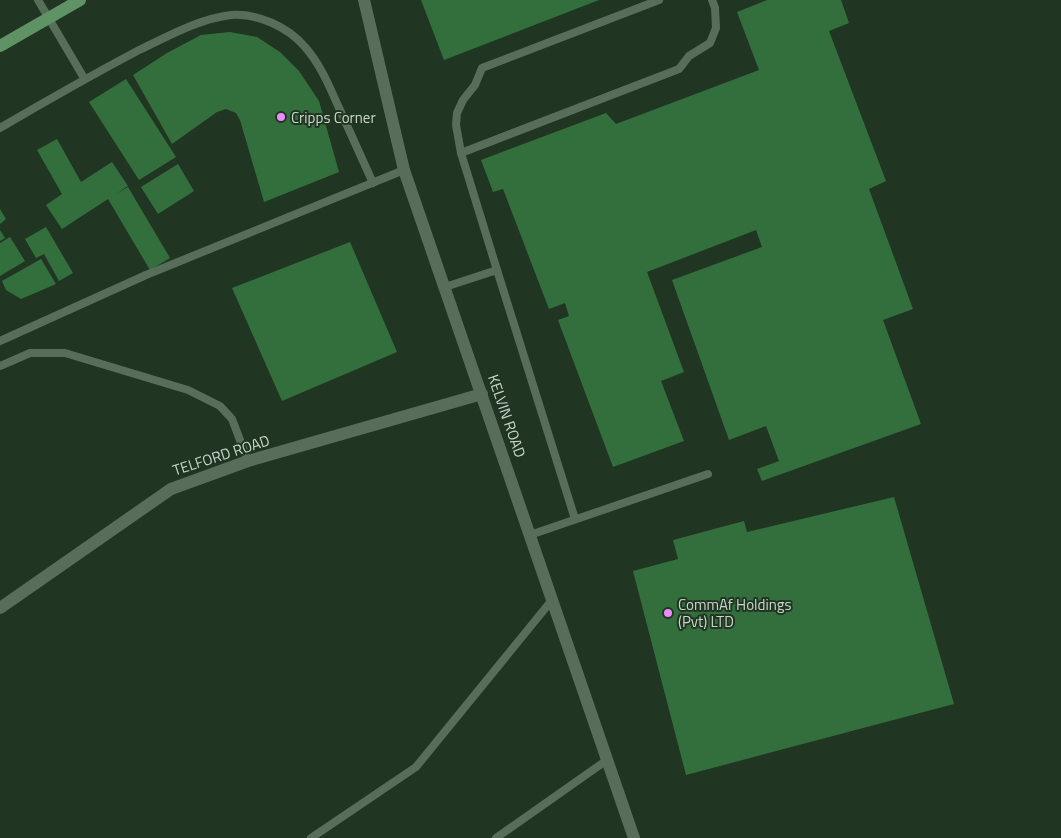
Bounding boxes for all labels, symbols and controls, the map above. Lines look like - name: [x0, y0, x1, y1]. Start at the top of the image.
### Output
- place label: Cripps Corner: [291, 106, 376, 129]
- marker: Cripps Corner: [275, 111, 287, 123]
- street label: KELVIN ROAD: [482, 371, 532, 461]
- street label: TELFORD ROAD: [170, 428, 272, 482]
- place label: CommAf Holdings (Pvt) LTD: [678, 593, 792, 633]
- marker: CommAf Holdings (Pvt) LTD: [662, 607, 674, 619]

